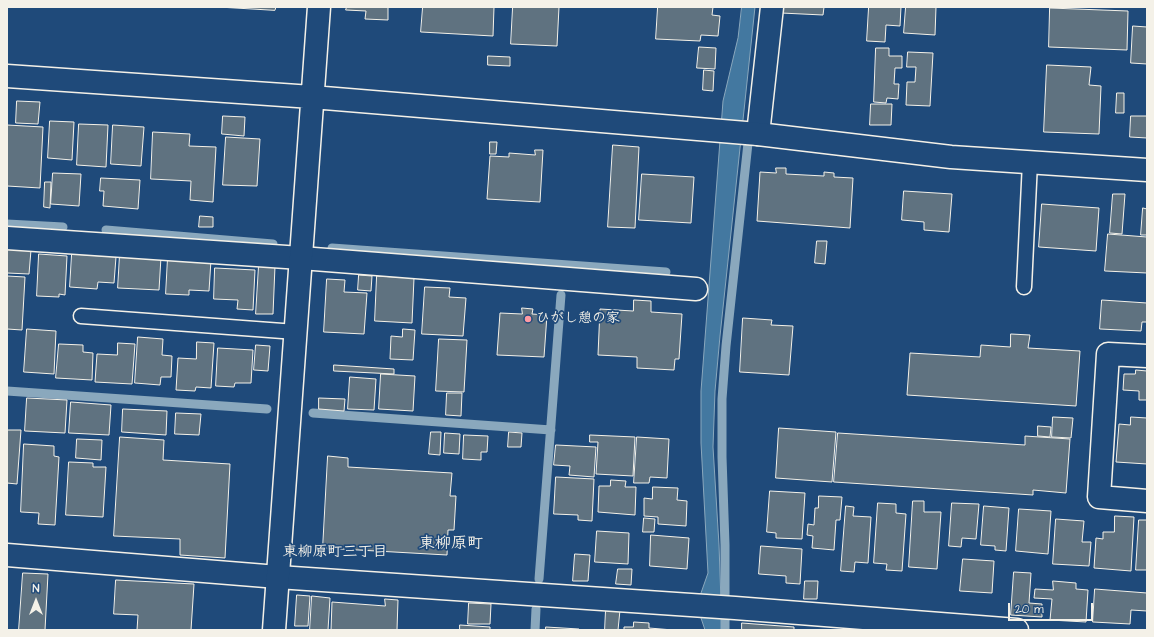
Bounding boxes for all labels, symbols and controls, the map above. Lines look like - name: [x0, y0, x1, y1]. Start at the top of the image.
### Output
- place label: ひがし憩の家: [536, 311, 620, 327]
- marker: ひがし憩の家: [523, 314, 533, 324]
- district label: 東柳原町: [419, 535, 483, 555]
- district label: 東柳原町三丁目: [283, 544, 387, 562]
- north arrow: [16, 581, 56, 621]
- text: N: [33, 581, 39, 596]
- scale bar: [1010, 595, 1095, 621]
- text: 20 m: [1015, 601, 1044, 618]

